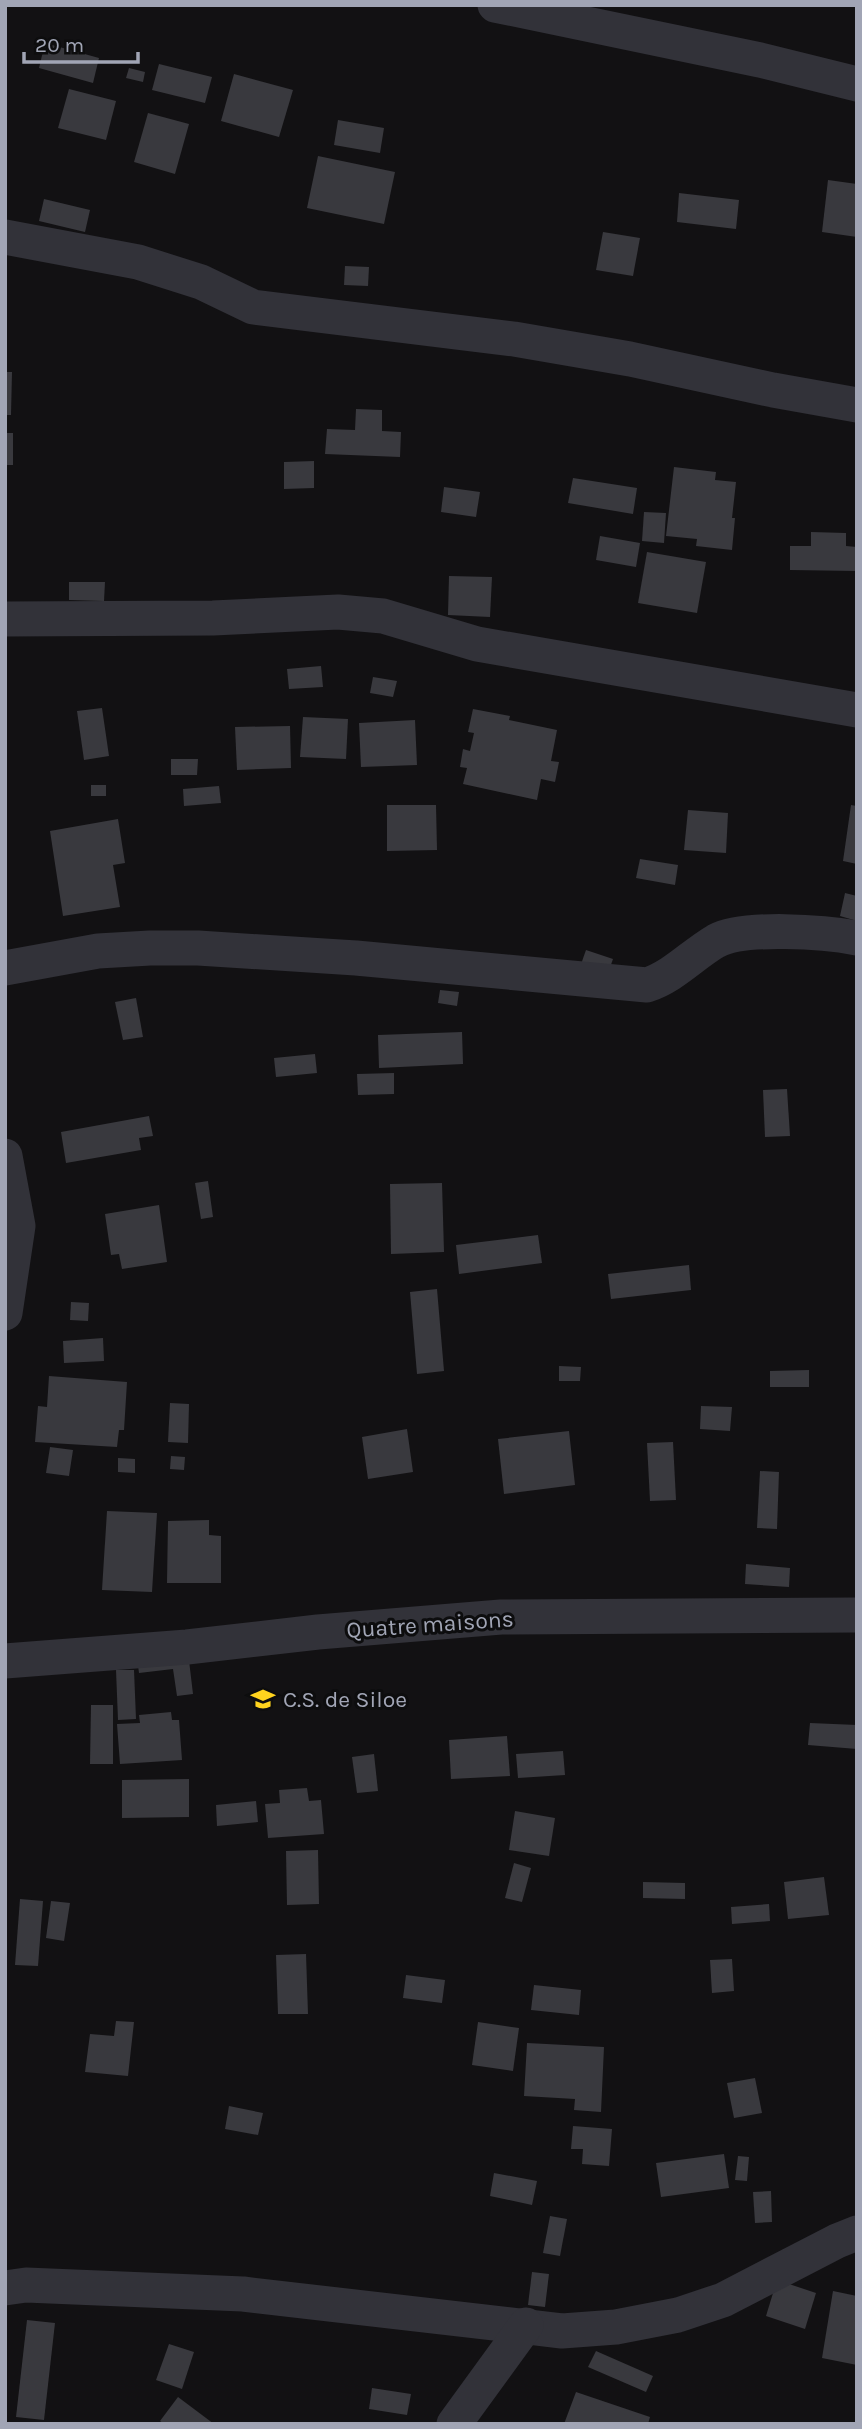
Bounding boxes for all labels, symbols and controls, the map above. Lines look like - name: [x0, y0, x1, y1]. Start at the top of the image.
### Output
- scale bar: [24, 21, 138, 65]
- text: 20 m: [35, 33, 84, 57]
- street label: Quatre maisons: [346, 1605, 515, 1644]
- school or university icon: C.S. de Siloe: [249, 1685, 277, 1713]
- place label: C.S. de Siloe: [283, 1686, 407, 1713]

